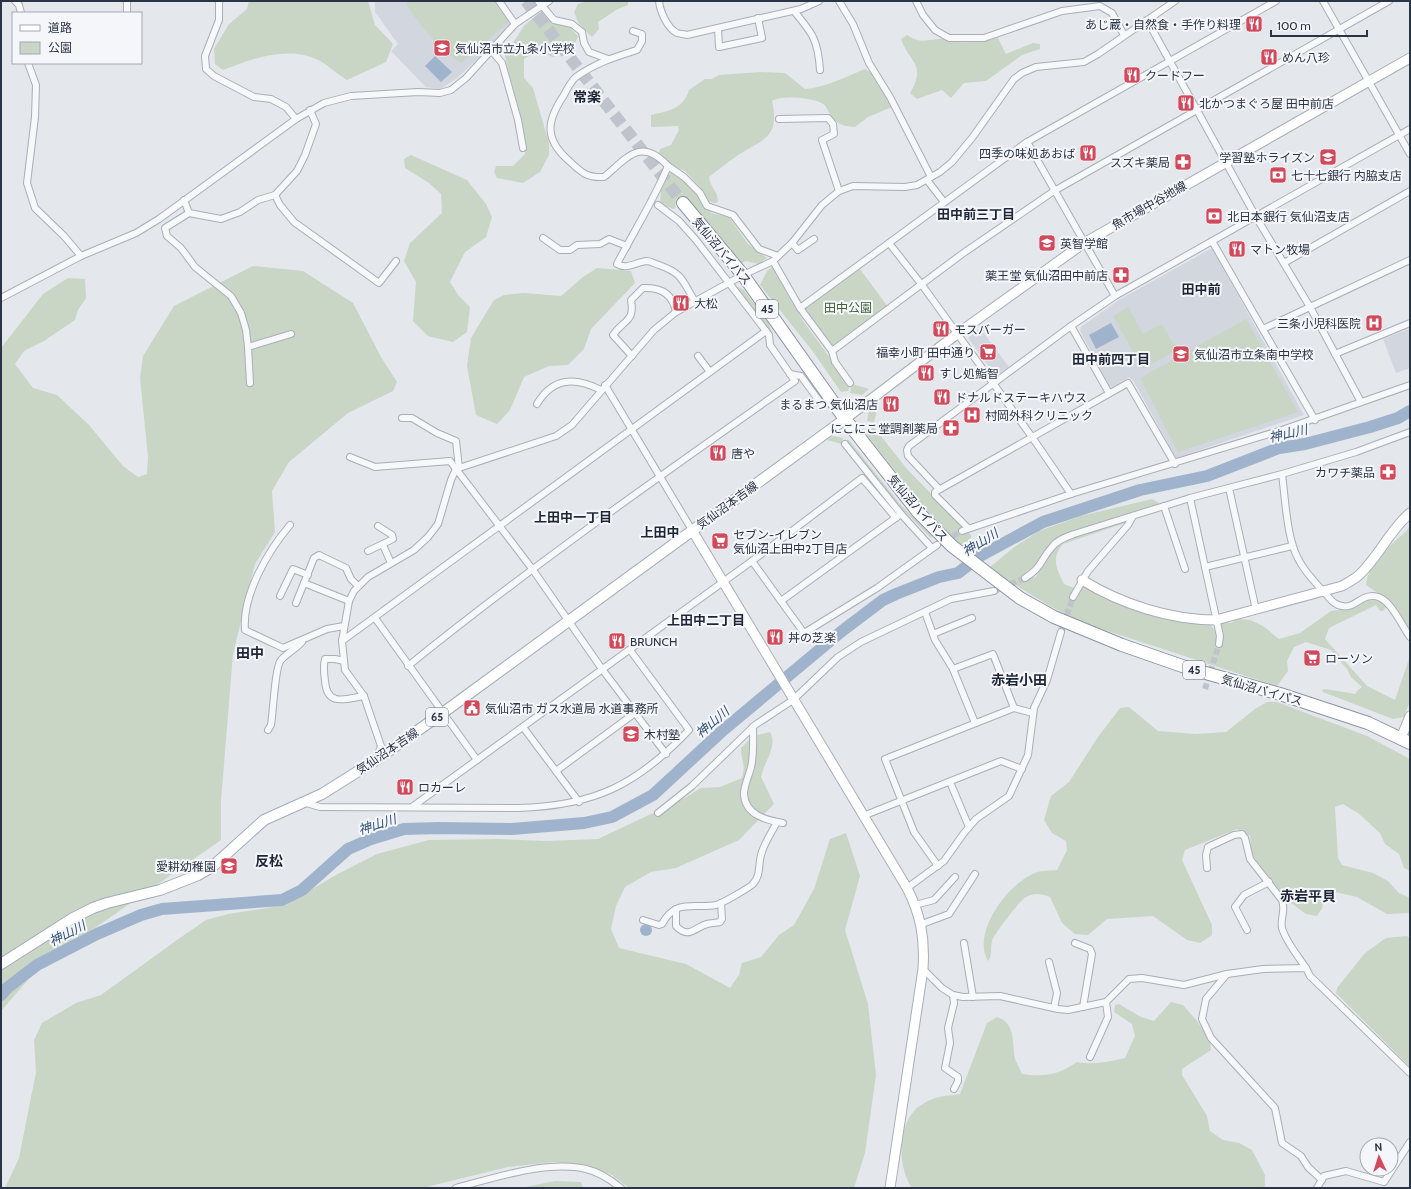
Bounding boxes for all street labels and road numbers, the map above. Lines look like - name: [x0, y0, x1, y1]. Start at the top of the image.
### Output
- street label: 魚市場中谷地線: [1109, 178, 1189, 232]
- street label: 気仙沼バイパス: [689, 214, 755, 288]
- road number: 45: [756, 300, 778, 318]
- street label: 気仙沼バイパス: [885, 471, 951, 545]
- street label: 気仙沼本吉線: [693, 478, 761, 532]
- road number: 45: [1183, 661, 1205, 679]
- street label: 気仙沼バイパス: [1220, 671, 1304, 709]
- road number: 65: [426, 708, 448, 726]
- street label: 気仙沼本吉線: [353, 725, 421, 777]

